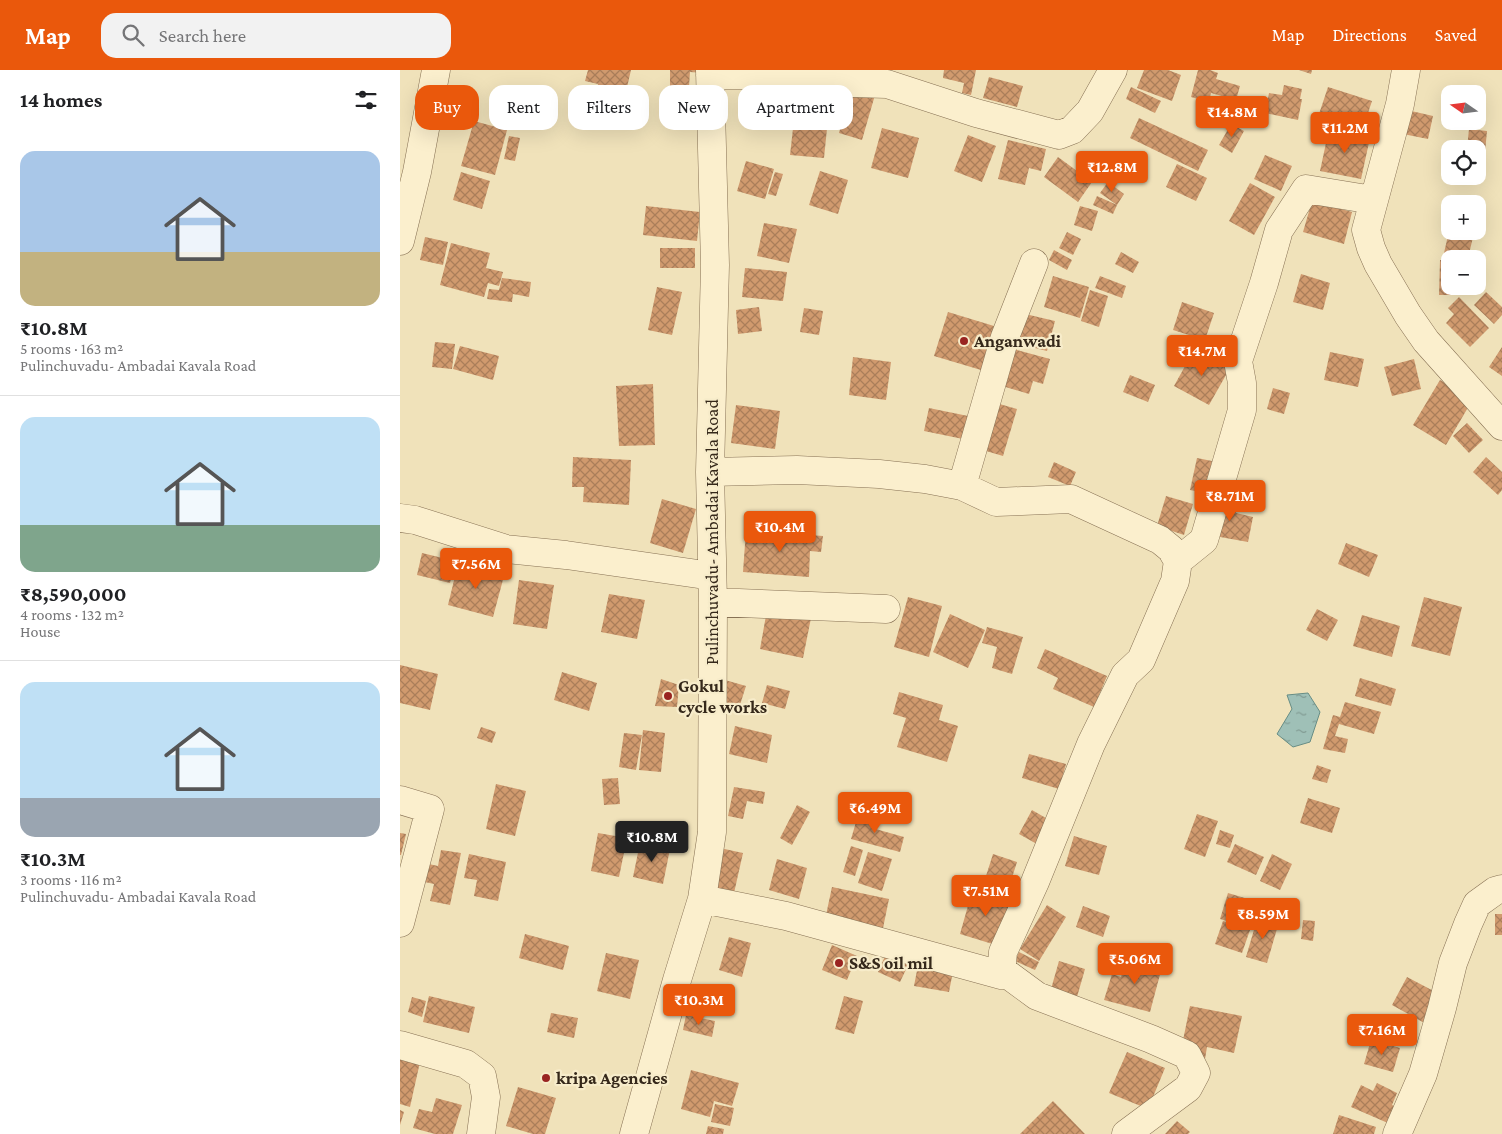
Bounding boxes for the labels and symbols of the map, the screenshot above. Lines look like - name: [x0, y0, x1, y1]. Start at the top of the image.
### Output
- north arrow: [1441, 85, 1486, 130]
- pin: ₹14.8M: [1191, 96, 1273, 138]
- pin: ₹11.2M: [1304, 112, 1386, 154]
- pin: ₹12.8M: [1071, 150, 1153, 193]
- place label: Anganwadi: [973, 331, 1062, 351]
- pin: ₹14.7M: [1161, 334, 1243, 377]
- marker: Anganwadi: [958, 335, 970, 347]
- street label: Pulinchuvadu- Ambadai Kavala Road: [702, 399, 722, 665]
- pin: ₹8.71M: [1189, 480, 1271, 522]
- pin: ₹10.4M: [739, 510, 821, 553]
- pin: ₹7.56M: [435, 548, 517, 590]
- place label: Gokul cycle works: [678, 676, 767, 717]
- marker: Gokul cycle works: [662, 690, 674, 702]
- pin: ₹6.49M: [834, 792, 916, 834]
- pin: ₹10.8M: [611, 820, 693, 863]
- pin: ₹7.51M: [945, 874, 1027, 917]
- pin: ₹8.59M: [1222, 898, 1304, 940]
- pin: ₹5.06M: [1094, 942, 1176, 985]
- place label: S&S oil mil: [849, 953, 933, 973]
- marker: S&S oil mil: [833, 957, 845, 969]
- pin: ₹10.3M: [658, 984, 740, 1026]
- pin: ₹7.16M: [1341, 1014, 1423, 1056]
- place label: kripa Agencies: [556, 1068, 668, 1088]
- marker: kripa Agencies: [540, 1072, 552, 1084]

